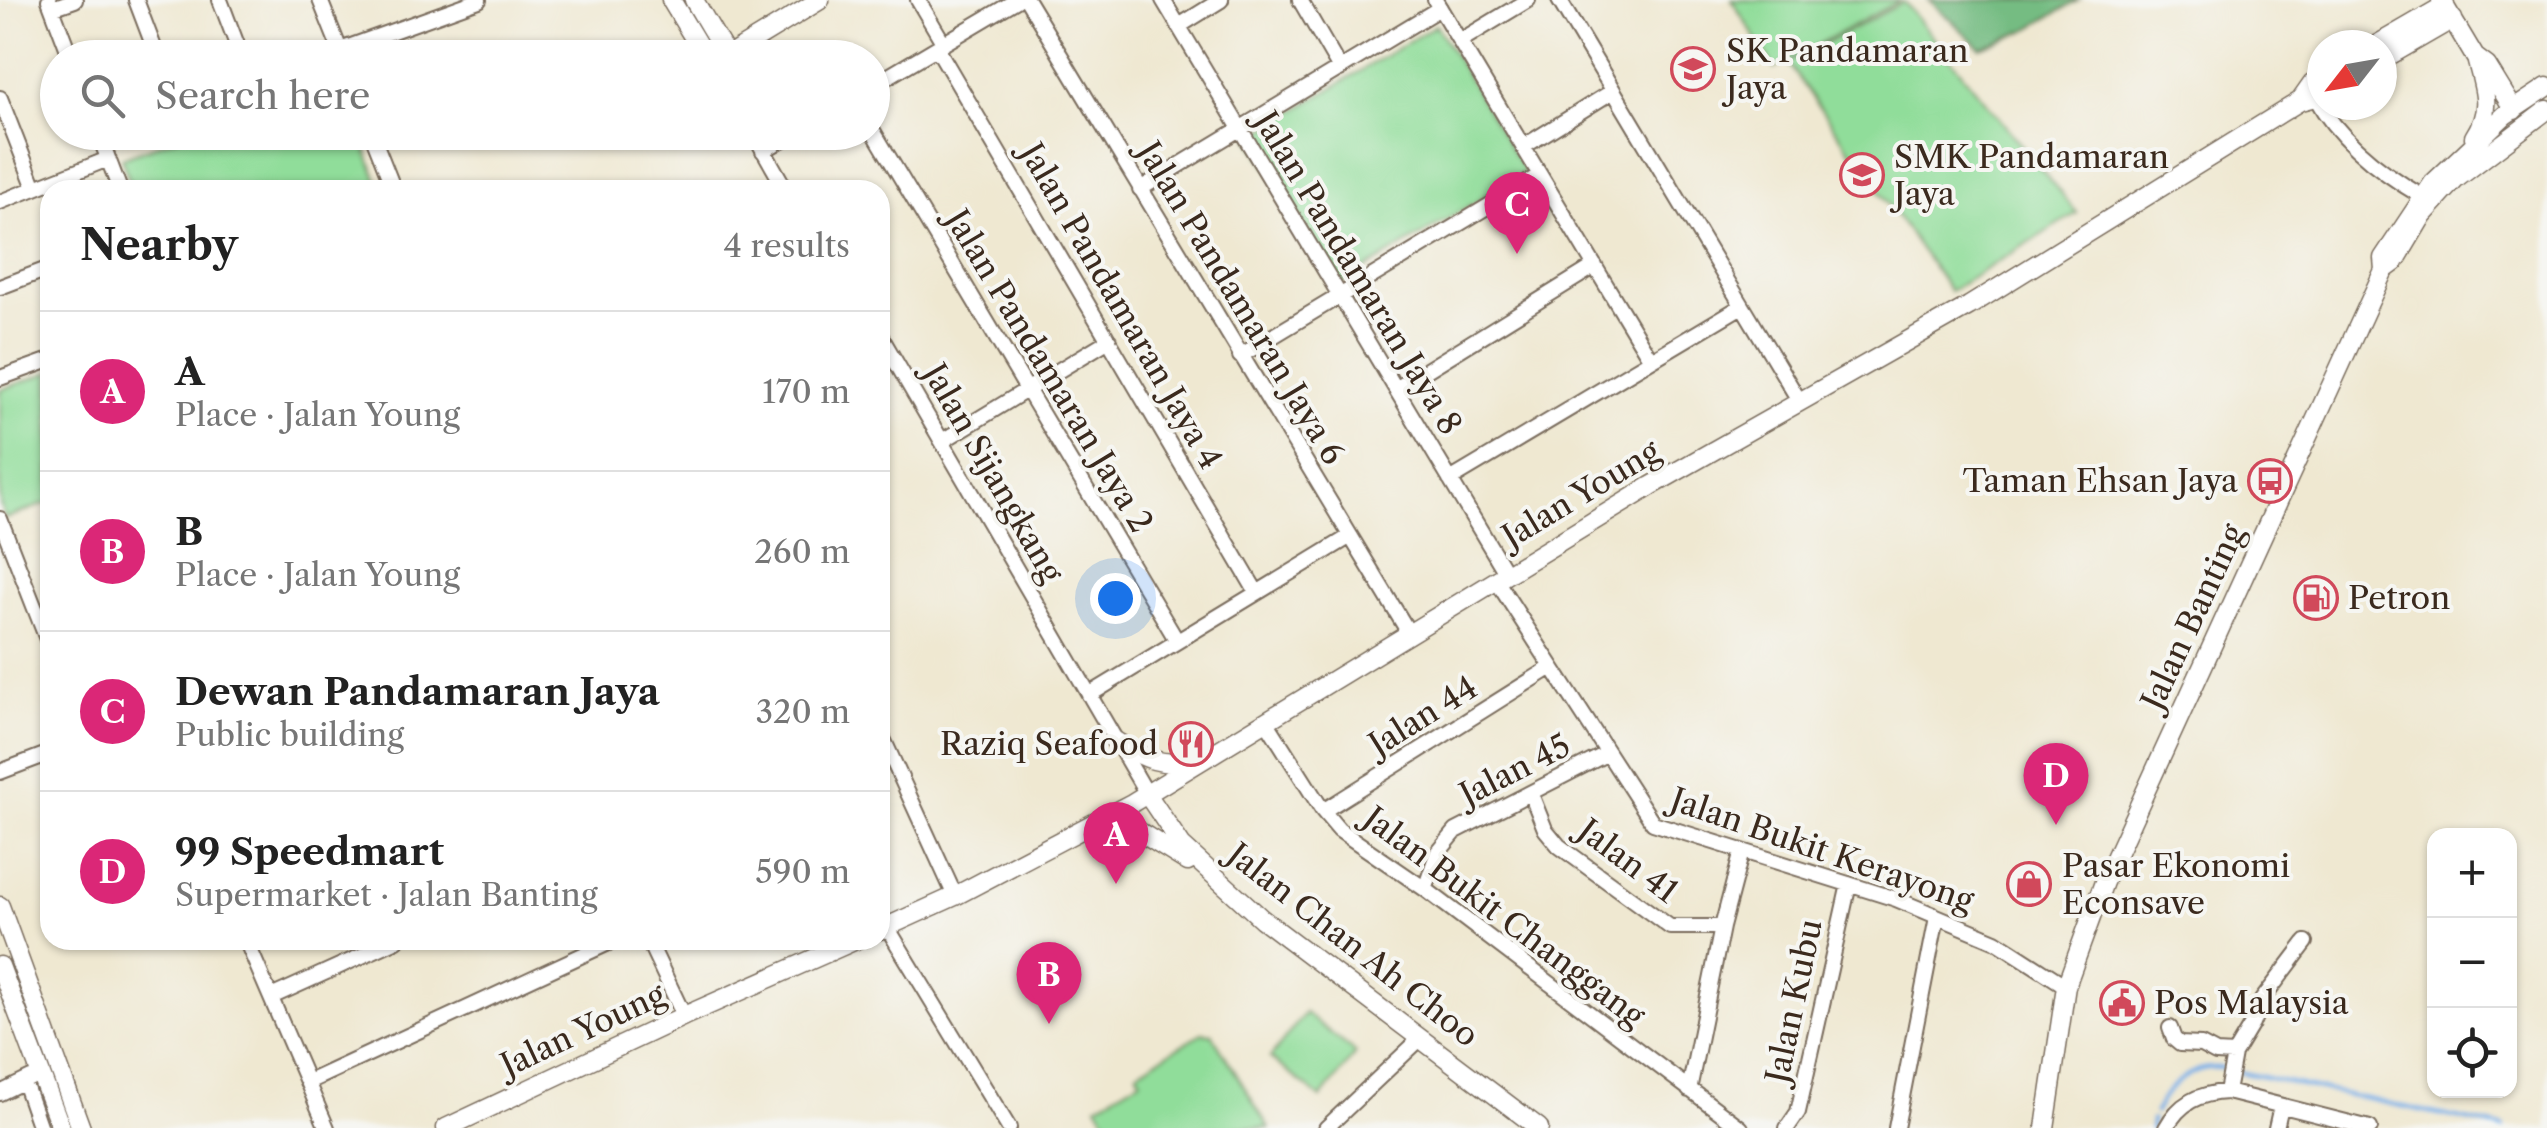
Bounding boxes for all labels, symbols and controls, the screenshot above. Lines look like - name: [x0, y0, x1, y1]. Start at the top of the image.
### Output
- north arrow: [2307, 30, 2397, 120]
- place label: SK Pandamaran Jaya: [1721, 31, 1969, 107]
- search box: [40, 40, 890, 150]
- school or university icon: SK Pandamaran Jaya: [1670, 46, 1716, 92]
- icon: search: [75, 68, 130, 123]
- text: Search here: [155, 72, 370, 119]
- street label: Jalan Pandamaran Jaya 8: [1244, 100, 1470, 441]
- street label: Jalan Pandamaran Jaya 6: [1127, 130, 1353, 471]
- street label: Jalan Pandamaran Jaya 4: [1010, 132, 1231, 476]
- place label: SMK Pandamaran Jaya: [1889, 137, 2169, 213]
- school or university icon: SMK Pandamaran Jaya: [1839, 152, 1885, 198]
- pin: C: [1484, 172, 1550, 254]
- street label: Jalan Pandamaran Jaya 2: [935, 198, 1161, 539]
- text: Nearby: [80, 219, 238, 271]
- text: 4 results: [724, 226, 850, 265]
- text: A: [175, 348, 204, 395]
- street label: Jalan Sijangkang: [913, 352, 1072, 590]
- text: A: [100, 372, 125, 411]
- text: 170 m: [762, 372, 850, 411]
- text: Place · Jalan Young: [175, 395, 460, 434]
- street label: Jalan Young: [1491, 431, 1668, 558]
- bus stop icon: Taman Ehsan Jaya: [2247, 458, 2293, 504]
- place label: Taman Ehsan Jaya: [1963, 461, 2238, 500]
- text: B: [175, 508, 203, 555]
- street label: Jalan Banting: [2131, 517, 2253, 720]
- text: B: [101, 532, 124, 571]
- text: 260 m: [754, 532, 850, 571]
- text: Place · Jalan Young: [175, 555, 460, 594]
- your location: [1090, 573, 1141, 624]
- fuel station icon: Petron: [2293, 575, 2339, 621]
- place label: Petron: [2348, 578, 2450, 617]
- street label: Jalan 44: [1357, 667, 1484, 766]
- text: Dewan Pandamaran Jaya: [175, 668, 660, 715]
- text: C: [100, 692, 125, 731]
- text: 320 m: [755, 692, 850, 731]
- text: Public building: [175, 715, 404, 754]
- restaurant icon: Raziq Seafood: [1168, 721, 1214, 767]
- place label: Raziq Seafood: [940, 724, 1158, 763]
- street label: Jalan 45: [1449, 725, 1576, 816]
- pin: D: [2024, 742, 2088, 825]
- street label: Jalan Bukit Kerayong: [1661, 778, 1980, 920]
- street label: Jalan Bukit Changgang: [1352, 795, 1653, 1036]
- pin: A: [1084, 802, 1148, 884]
- street label: Jalan 41: [1567, 808, 1686, 911]
- text: 99 Speedmart: [175, 828, 444, 875]
- map controls: [2427, 828, 2517, 1098]
- button: +: [2427, 828, 2517, 918]
- street label: Jalan Chan Ah Choo: [1216, 831, 1487, 1055]
- place label: Pasar Ekonomi Econsave: [2062, 846, 2290, 922]
- text: D: [99, 852, 126, 891]
- text: 590 m: [755, 852, 850, 891]
- shop icon: Pasar Ekonomi Econsave: [2006, 861, 2052, 907]
- text: Supermarket · Jalan Banting: [175, 875, 598, 914]
- street label: Jalan Kubu: [1756, 915, 1830, 1091]
- button: −: [2427, 918, 2517, 1008]
- pin: B: [1016, 942, 1082, 1024]
- street label: Jalan Young: [490, 974, 672, 1087]
- public building icon: Pos Malaysia: [2099, 980, 2145, 1026]
- place label: Pos Malaysia: [2154, 983, 2349, 1022]
- button: locate: [2427, 1008, 2517, 1098]

